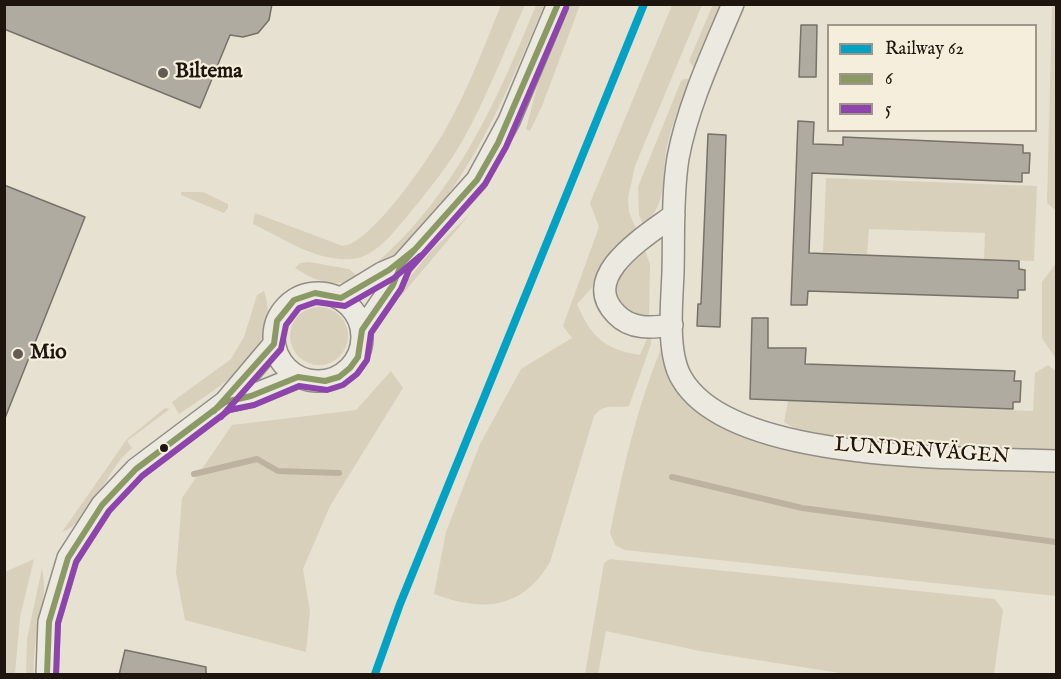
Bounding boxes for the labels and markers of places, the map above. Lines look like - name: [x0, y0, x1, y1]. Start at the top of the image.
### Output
- place label: Biltema: [175, 60, 242, 86]
- marker: Biltema: [156, 66, 170, 80]
- place label: Mio: [30, 341, 67, 367]
- marker: Mio: [11, 347, 25, 361]
- unlabelled marker: [158, 442, 170, 454]

